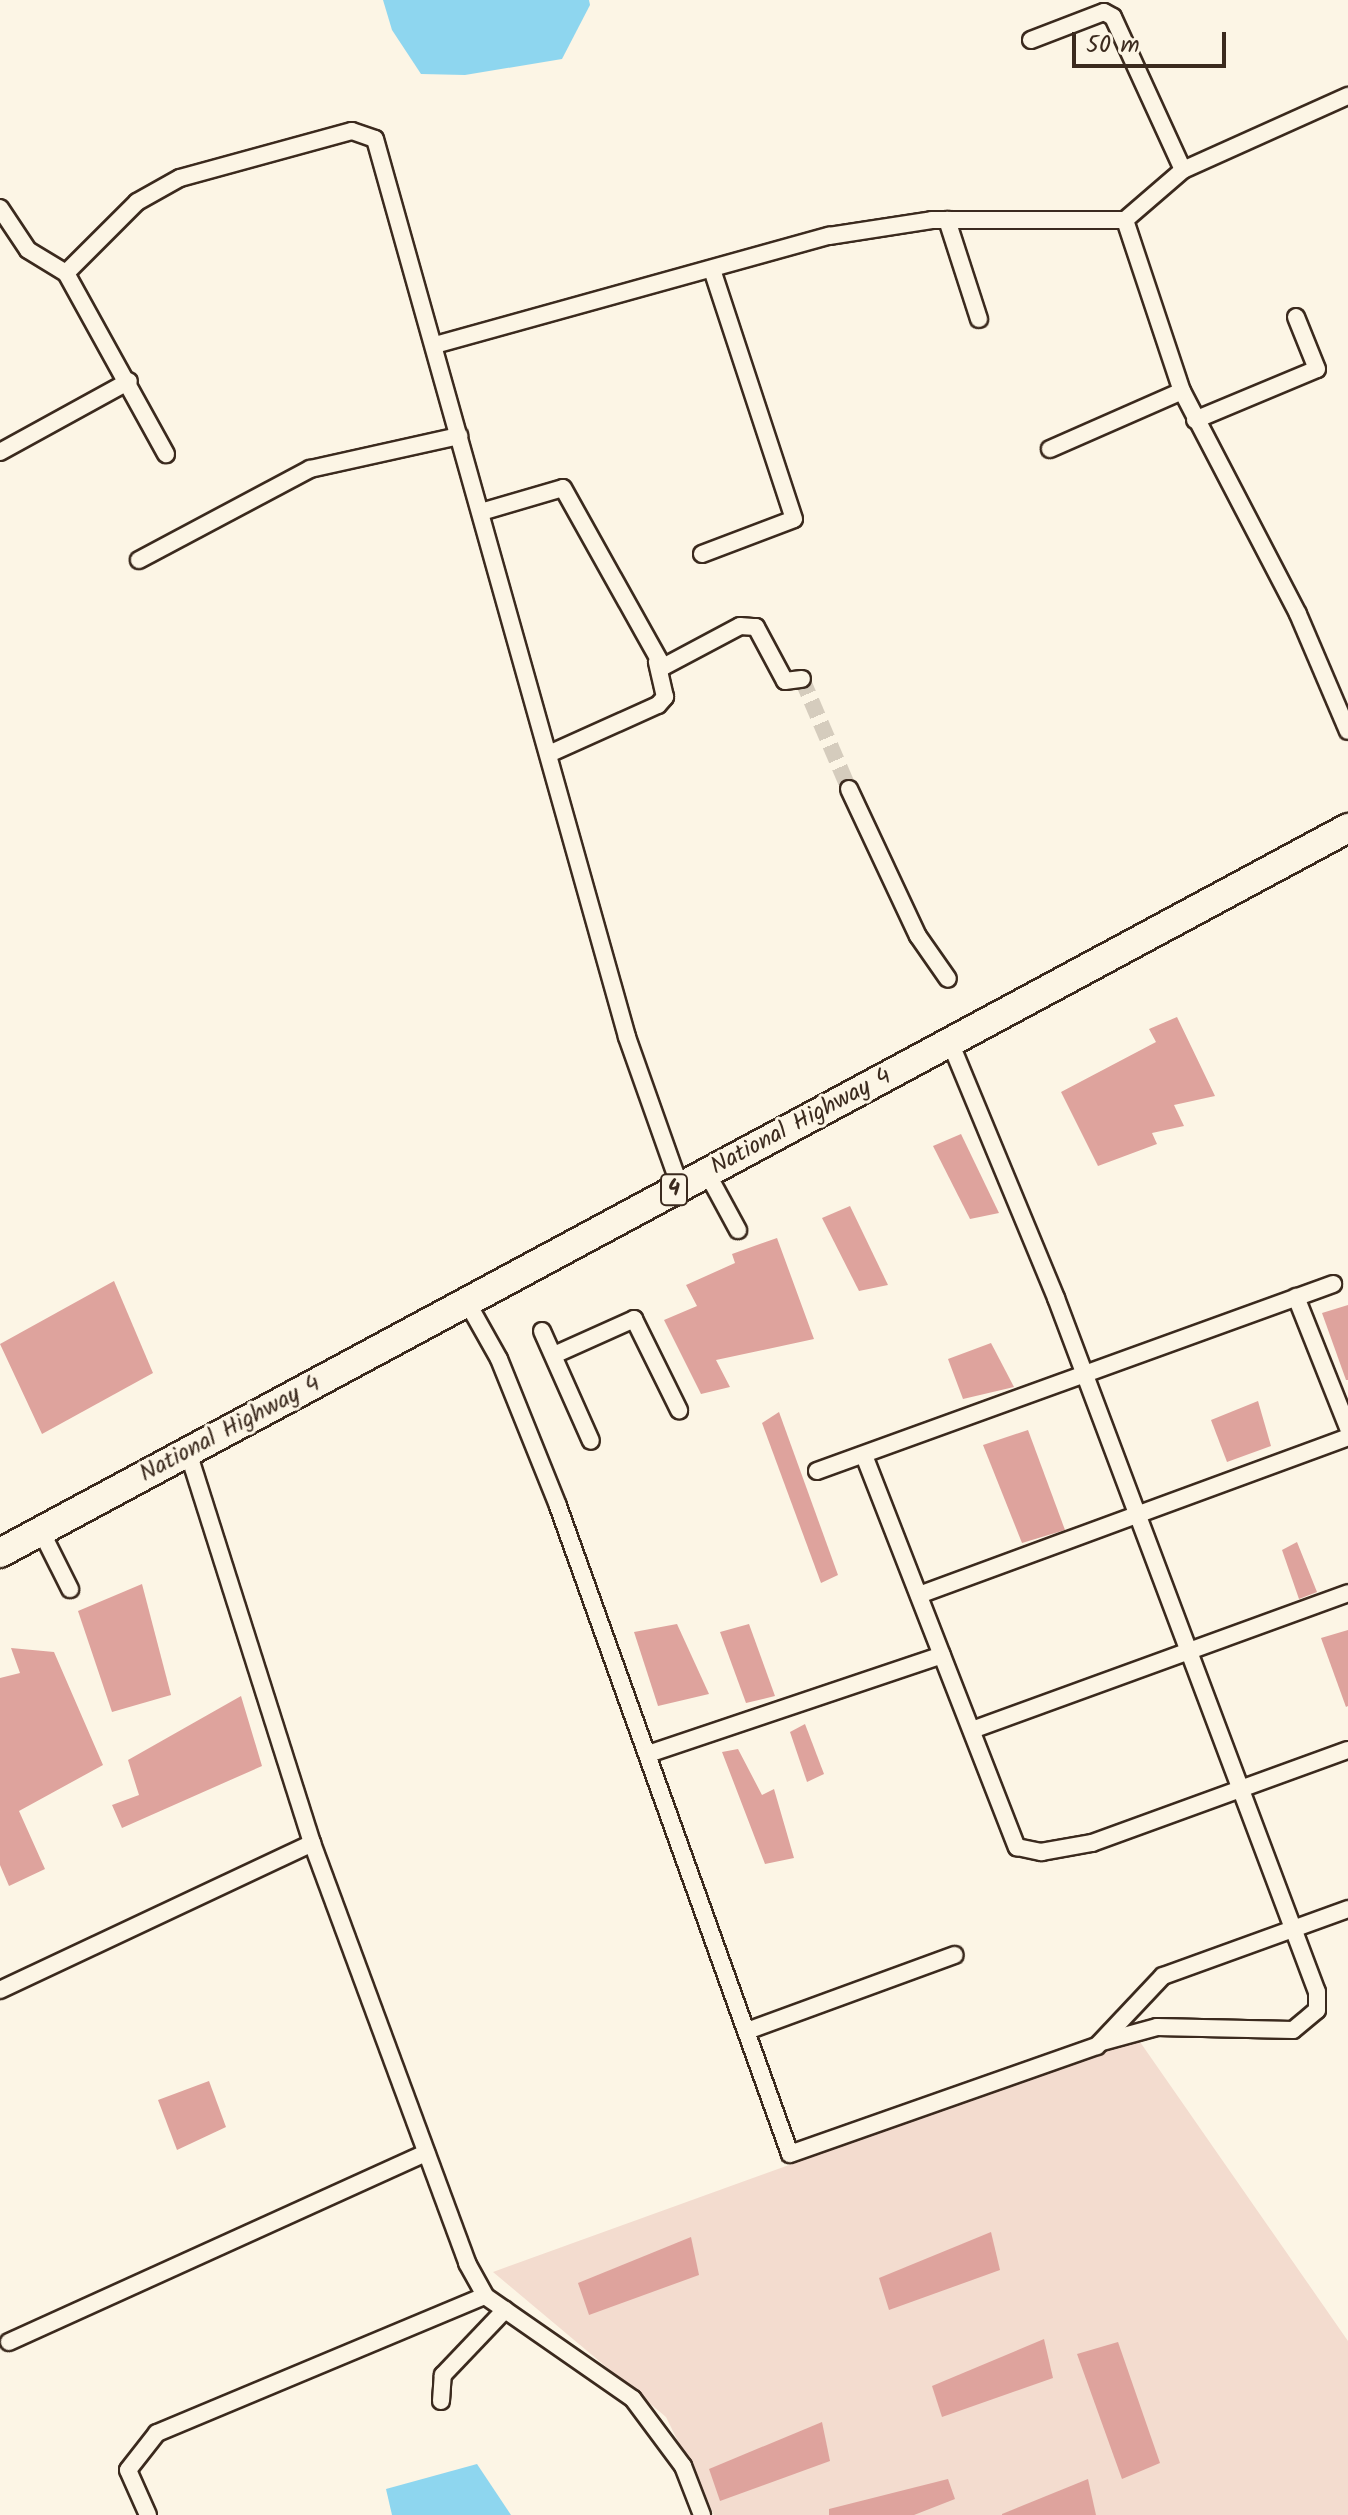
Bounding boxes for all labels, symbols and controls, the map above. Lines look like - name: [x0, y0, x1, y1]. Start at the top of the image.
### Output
- scale bar: [1076, 16, 1230, 66]
- text: 50 m: [1086, 26, 1140, 65]
- street label: National Highway 4: [706, 1062, 896, 1182]
- road number: 4: [660, 1172, 688, 1208]
- street label: National Highway 4: [135, 1369, 325, 1489]

